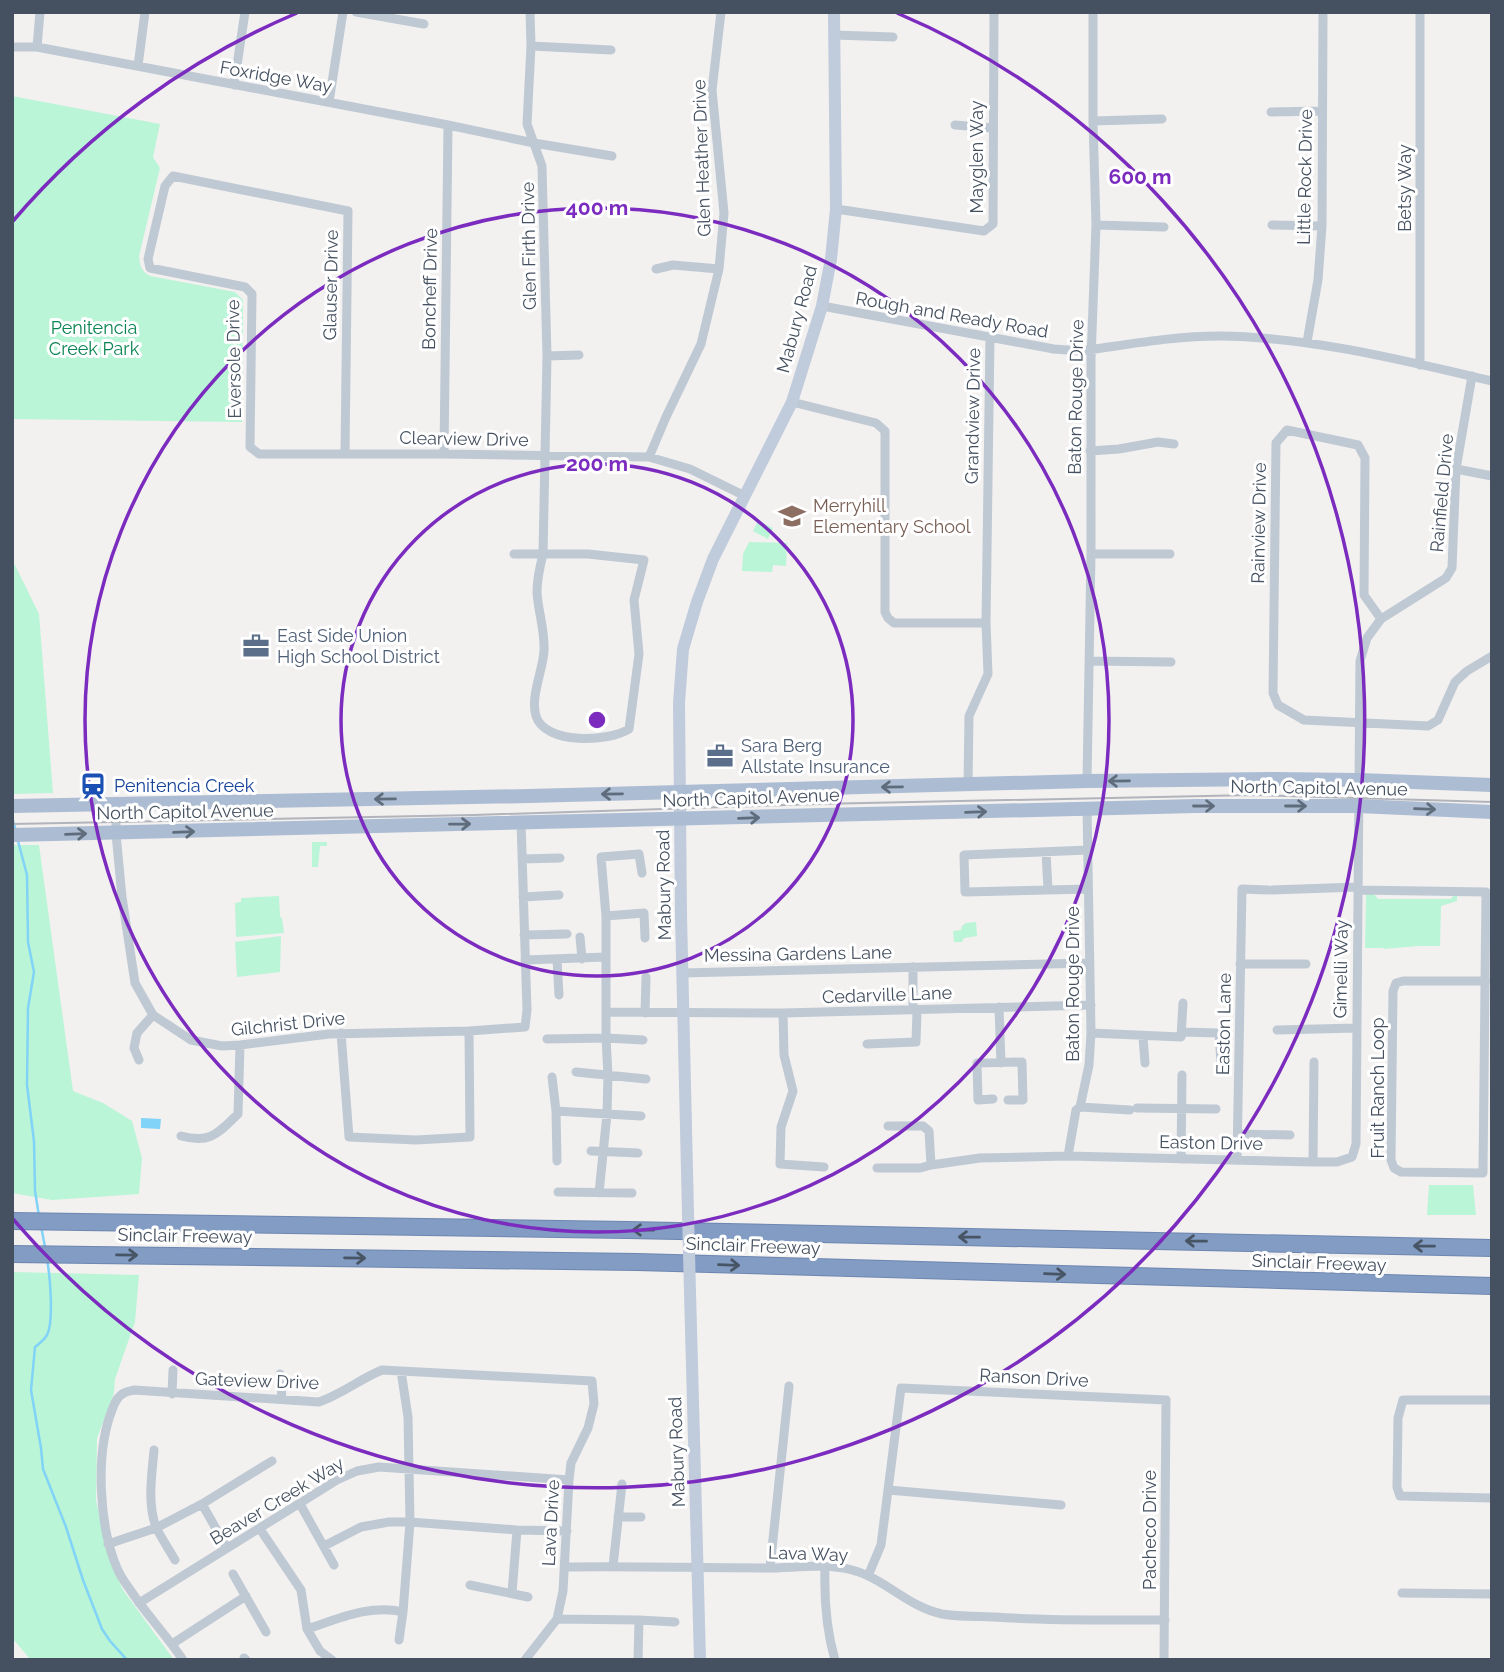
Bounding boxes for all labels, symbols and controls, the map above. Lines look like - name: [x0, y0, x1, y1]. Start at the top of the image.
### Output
- street label: Foxridge Way: [218, 56, 334, 97]
- street label: Glen Heather Drive: [688, 79, 715, 237]
- street label: Mayglen Way: [966, 100, 987, 213]
- street label: Little Rock Drive: [1293, 109, 1316, 245]
- street label: Betsy Way: [1394, 144, 1415, 232]
- text: 600 m: [1108, 164, 1172, 189]
- street label: Glen Firth Drive: [517, 181, 540, 310]
- text: 400 m: [566, 195, 628, 220]
- street label: Boncheff Drive: [418, 228, 441, 350]
- street label: Glauser Drive: [319, 229, 342, 341]
- street label: Mabury Road: [772, 263, 821, 375]
- street label: Rough and Ready Road: [854, 287, 1050, 342]
- street label: Eversole Drive: [222, 299, 245, 419]
- park label: Penitencia Creek Park: [49, 317, 140, 359]
- street label: Baton Rouge Drive: [1064, 319, 1087, 475]
- street label: Grandview Drive: [961, 347, 984, 484]
- street label: Clearview Drive: [399, 427, 529, 450]
- street label: Rainfield Drive: [1426, 432, 1457, 553]
- text: 200 m: [566, 451, 628, 476]
- street label: Rainview Drive: [1247, 462, 1270, 584]
- place label: Merryhill Elementary School: [813, 495, 971, 537]
- school or university icon: Merryhill Elementary School: [777, 501, 807, 531]
- place label: East Side Union High School District: [277, 625, 440, 667]
- office icon: East Side Union High School District: [241, 631, 271, 661]
- centre of rings: [585, 708, 609, 732]
- place label: Sara Berg Allstate Insurance: [741, 735, 890, 777]
- office icon: Sara Berg Allstate Insurance: [705, 741, 735, 771]
- station icon: Penitencia Creek: [78, 771, 108, 801]
- one-way arrow: [1108, 774, 1131, 788]
- place label: Penitencia Creek: [114, 775, 255, 796]
- street label: North Capitol Avenue: [1230, 775, 1408, 800]
- one-way arrow: [880, 780, 903, 793]
- street label: North Capitol Avenue: [662, 784, 840, 811]
- one-way arrow: [601, 787, 624, 801]
- one-way arrow: [374, 792, 397, 806]
- street label: North Capitol Avenue: [96, 799, 274, 824]
- one-way arrow: [1192, 799, 1215, 813]
- one-way arrow: [1284, 799, 1307, 813]
- one-way arrow: [1413, 803, 1436, 816]
- one-way arrow: [964, 805, 987, 818]
- one-way arrow: [737, 811, 760, 824]
- one-way arrow: [449, 817, 472, 831]
- one-way arrow: [172, 825, 195, 838]
- one-way arrow: [65, 827, 88, 840]
- street label: Mabury Road: [652, 830, 675, 941]
- street label: Baton Rouge Drive: [1062, 906, 1083, 1062]
- street label: Gimelli Way: [1329, 919, 1352, 1019]
- street label: Messina Gardens Lane: [704, 941, 893, 966]
- street label: Easton Lane: [1212, 972, 1235, 1075]
- street label: Cedarville Lane: [822, 982, 953, 1007]
- street label: Gilchrist Drive: [230, 1007, 346, 1040]
- street label: Fruit Ranch Loop: [1367, 1017, 1388, 1159]
- street label: Easton Drive: [1159, 1131, 1264, 1154]
- one-way arrow: [632, 1223, 655, 1237]
- street label: Sinclair Freeway: [117, 1224, 253, 1247]
- one-way arrow: [957, 1230, 980, 1243]
- street label: Sinclair Freeway: [685, 1233, 821, 1258]
- one-way arrow: [1185, 1235, 1208, 1248]
- one-way arrow: [1412, 1239, 1435, 1253]
- one-way arrow: [116, 1248, 139, 1261]
- street label: Sinclair Freeway: [1251, 1250, 1387, 1275]
- one-way arrow: [343, 1251, 366, 1265]
- one-way arrow: [718, 1258, 741, 1272]
- one-way arrow: [1043, 1268, 1066, 1281]
- street label: Ranson Drive: [979, 1364, 1090, 1391]
- street label: Gateview Drive: [195, 1368, 320, 1393]
- street label: Mabury Road: [664, 1396, 689, 1508]
- street label: Beaver Creek Way: [206, 1452, 348, 1549]
- street label: Pacheco Drive: [1139, 1470, 1160, 1590]
- street label: Lava Drive: [538, 1479, 563, 1567]
- street label: Lava Way: [768, 1542, 849, 1565]

